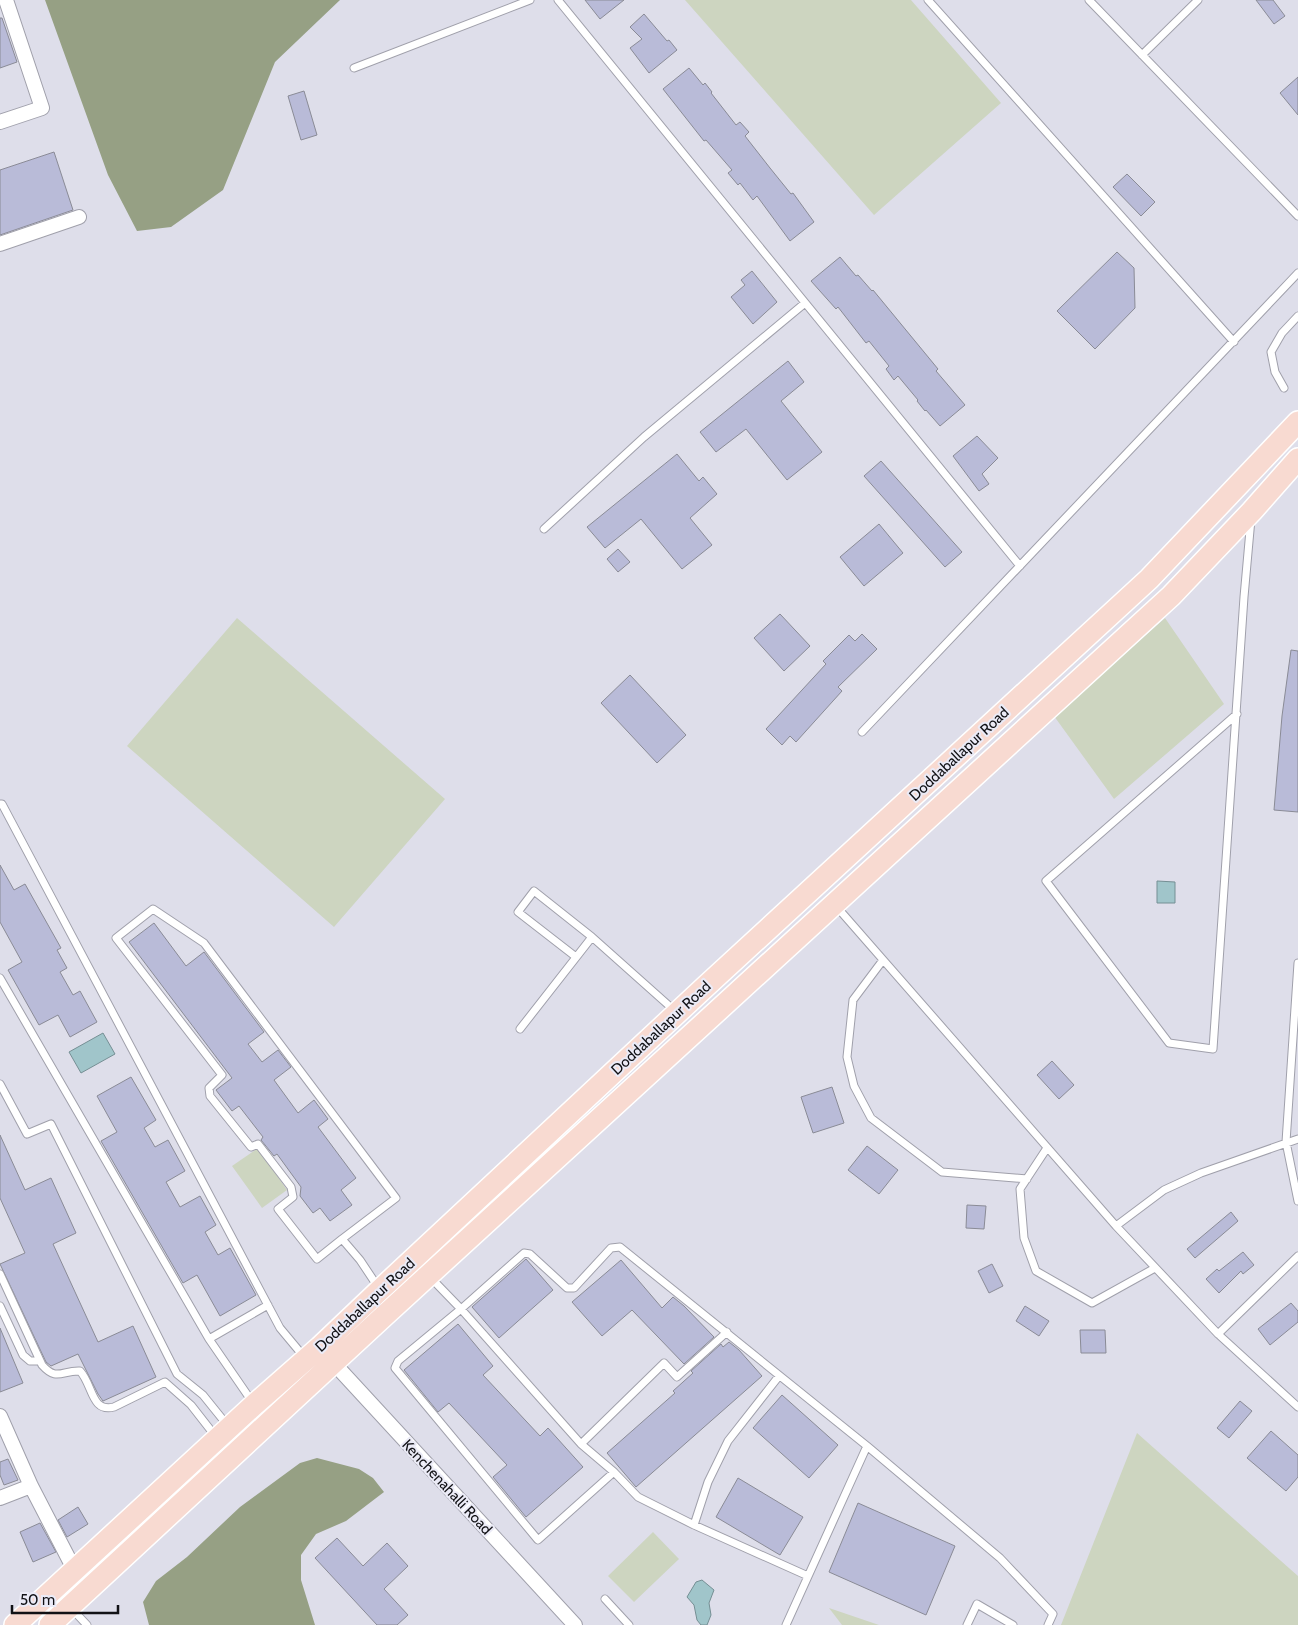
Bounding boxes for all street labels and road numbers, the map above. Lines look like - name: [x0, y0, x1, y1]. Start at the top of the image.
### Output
- street label: Doddaballapur Road: [905, 703, 1013, 805]
- street label: Doddaballapur Road: [607, 977, 715, 1079]
- street label: Doddaballapur Road: [311, 1254, 419, 1356]
- street label: Kenchenahalli Road: [398, 1436, 496, 1538]

